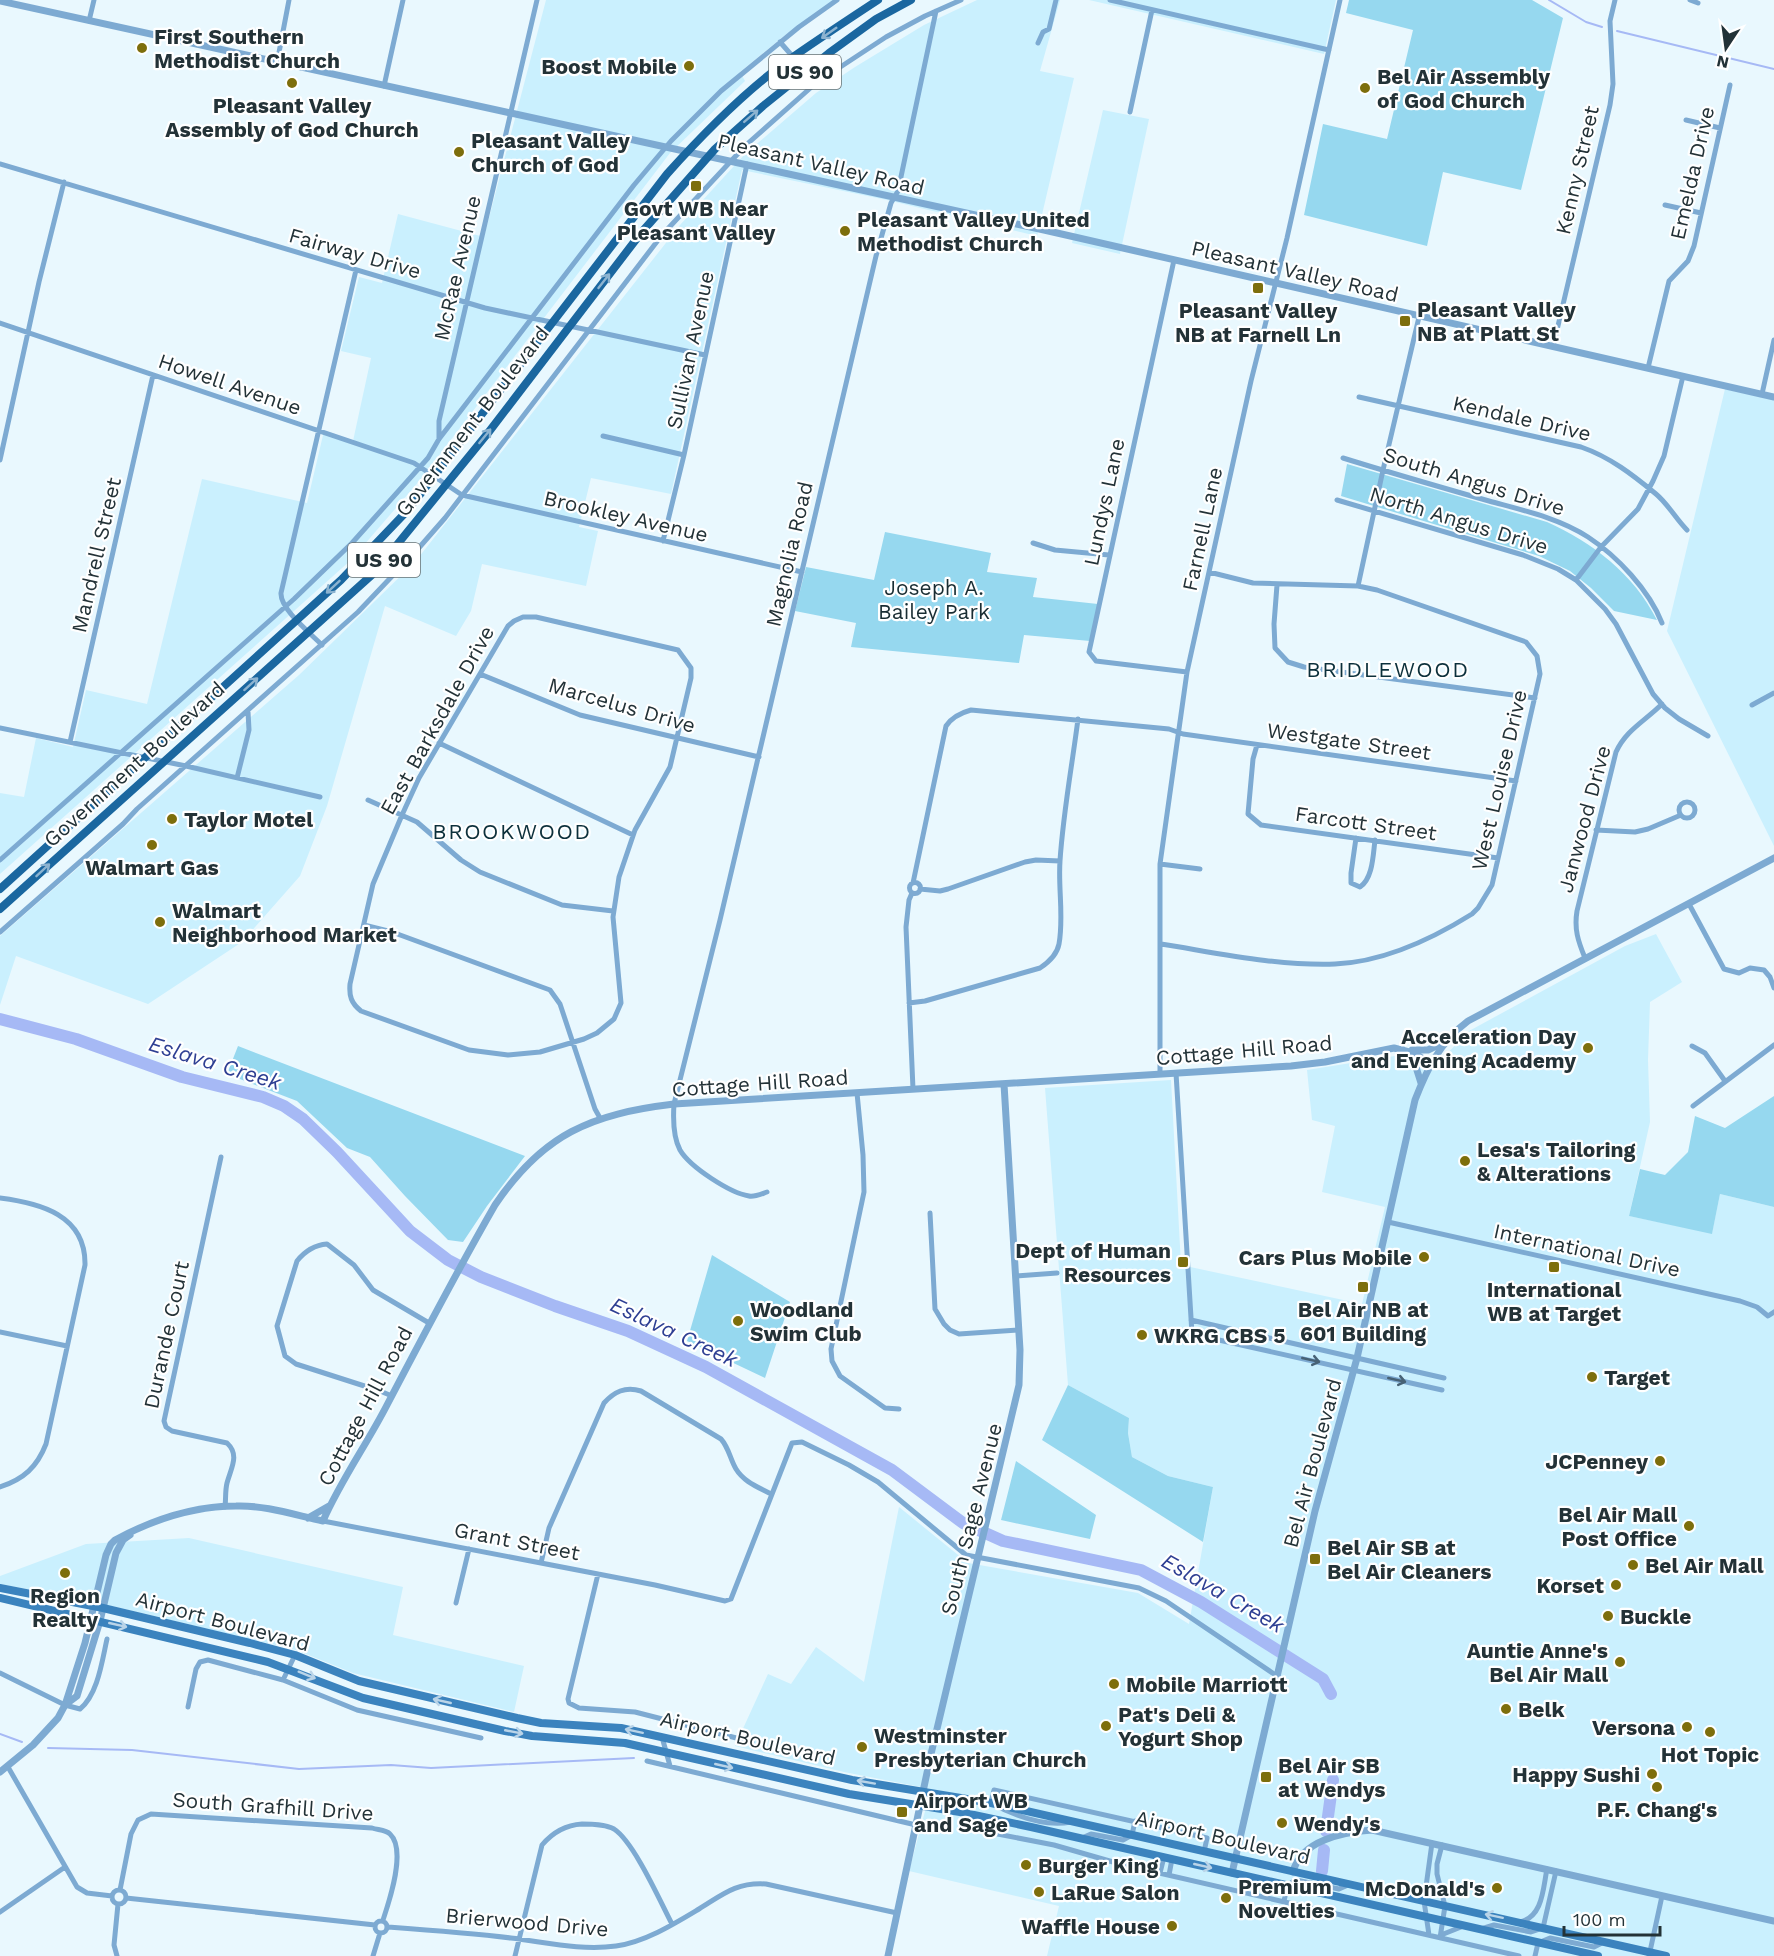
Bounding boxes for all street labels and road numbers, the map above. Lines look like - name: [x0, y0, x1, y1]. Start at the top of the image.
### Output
- road number: US 90: [769, 55, 841, 89]
- street label: Kenny Street: [1550, 103, 1604, 237]
- street label: Emelda Drive: [1665, 104, 1719, 242]
- street label: Pleasant Valley Road: [715, 128, 927, 200]
- street label: McRae Avenue: [428, 193, 486, 343]
- street label: Fairway Drive: [286, 222, 424, 284]
- street label: Pleasant Valley Road: [1189, 235, 1401, 307]
- street label: Sullivan Avenue: [661, 269, 719, 431]
- street label: Government Boulevard: [390, 321, 554, 521]
- street label: Howell Avenue: [155, 348, 305, 420]
- street label: Kendale Drive: [1450, 390, 1594, 446]
- street label: Lundys Lane: [1078, 436, 1130, 568]
- street label: South Angus Drive: [1380, 441, 1568, 521]
- street label: Farnell Lane: [1177, 465, 1227, 593]
- street label: Mandrell Street: [66, 475, 126, 635]
- street label: Magnolia Road: [760, 479, 818, 629]
- street label: North Angus Drive: [1367, 481, 1551, 559]
- street label: Brookley Avenue: [541, 485, 711, 547]
- road number: US 90: [348, 543, 420, 577]
- street label: East Barksdale Drive: [375, 621, 499, 819]
- street label: Marcelus Drive: [546, 672, 698, 738]
- street label: Government Boulevard: [38, 676, 230, 852]
- street label: West Louise Drive: [1466, 687, 1532, 873]
- street label: Westgate Street: [1265, 717, 1433, 765]
- street label: Janwood Drive: [1552, 743, 1616, 895]
- street label: Farcott Street: [1294, 801, 1439, 845]
- street label: Cottage Hill Road: [1155, 1030, 1333, 1070]
- street label: Cottage Hill Road: [671, 1064, 849, 1102]
- street label: International Drive: [1492, 1218, 1682, 1282]
- street label: Durande Court: [138, 1259, 194, 1411]
- street label: Cottage Hill Road: [312, 1322, 418, 1490]
- street label: Bel Air Boulevard: [1277, 1376, 1347, 1550]
- street label: South Sage Avenue: [935, 1420, 1007, 1618]
- street label: Grant Street: [452, 1517, 582, 1565]
- street label: Airport Boulevard: [133, 1586, 313, 1656]
- street label: Airport Boulevard: [658, 1706, 838, 1770]
- street label: South Grafhill Drive: [172, 1786, 374, 1826]
- street label: Airport Boulevard: [1133, 1805, 1313, 1869]
- street label: Brierwood Drive: [444, 1902, 610, 1942]

